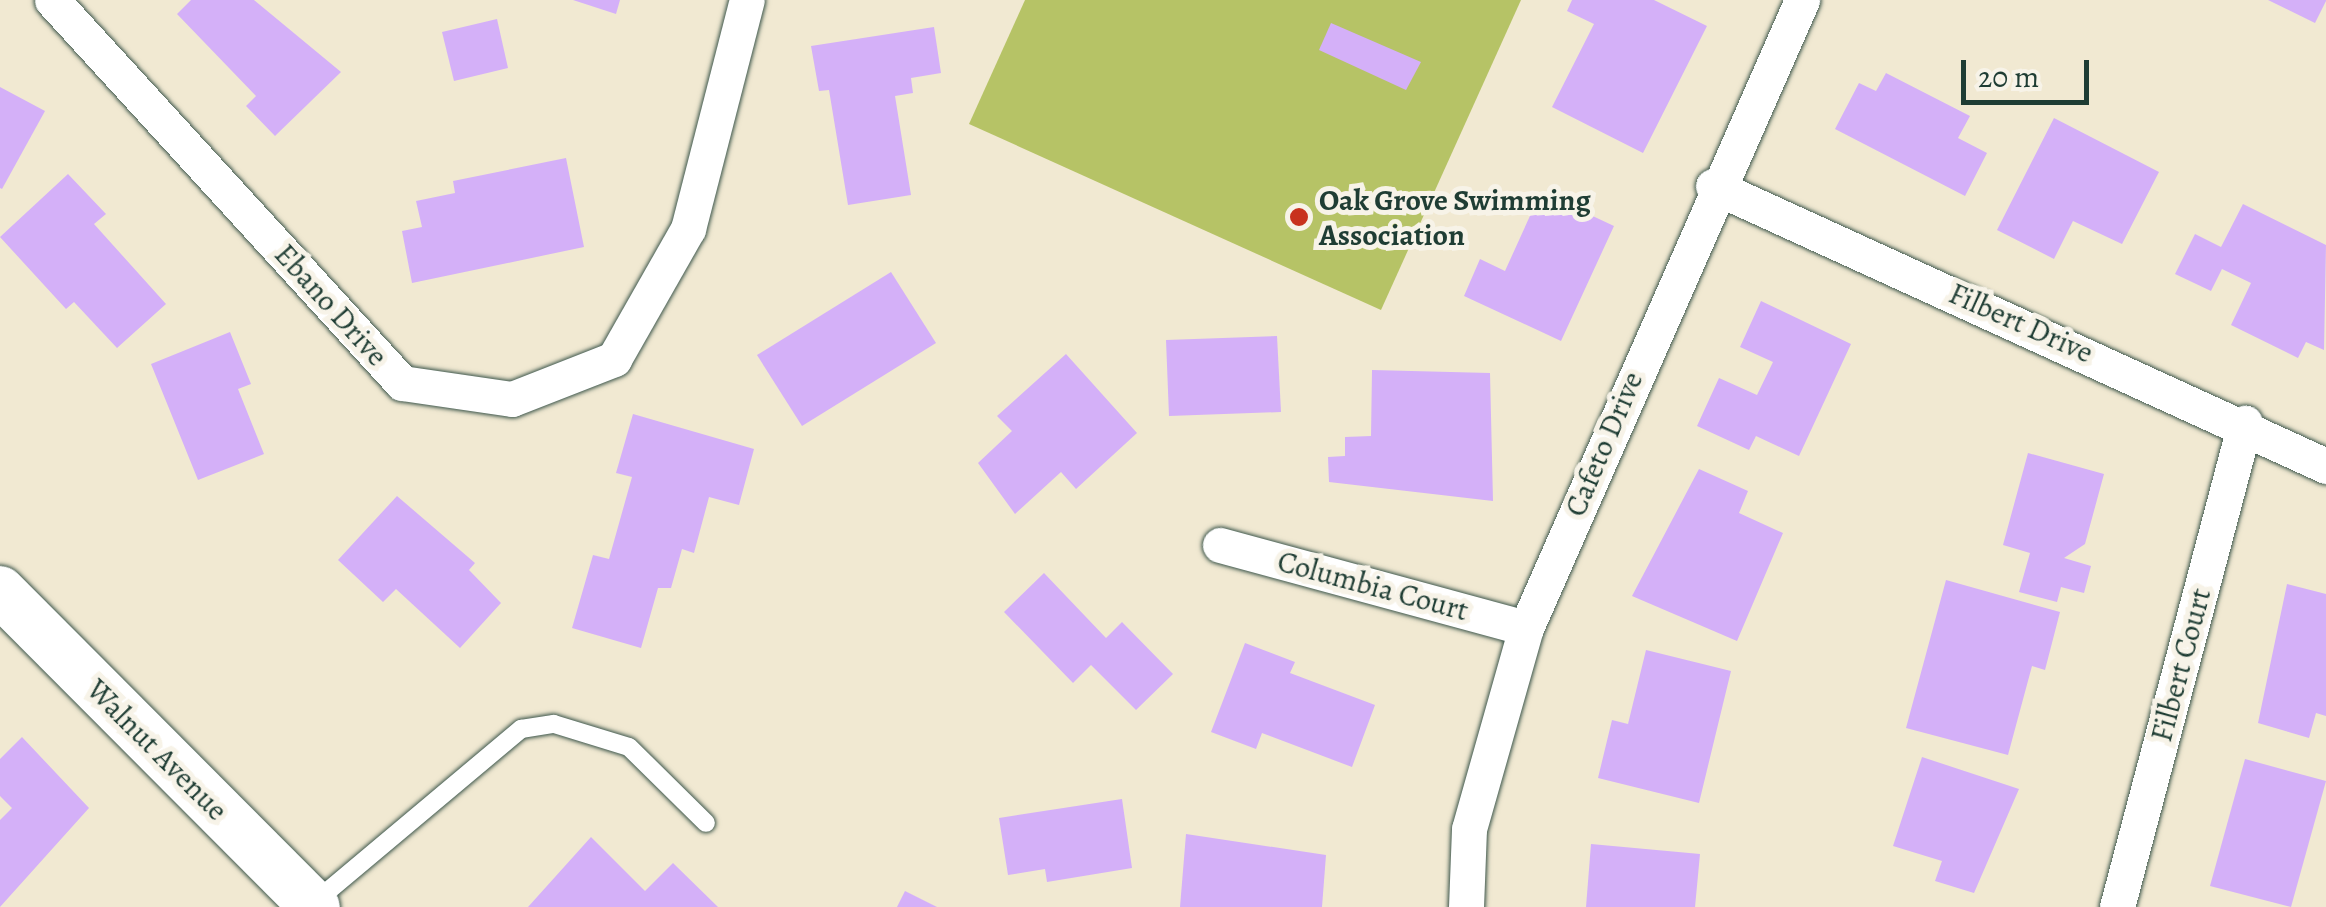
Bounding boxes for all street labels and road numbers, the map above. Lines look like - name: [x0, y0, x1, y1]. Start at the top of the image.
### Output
- street label: Ebano Drive: [267, 237, 395, 373]
- street label: Filbert Drive: [1943, 275, 2099, 371]
- street label: Cafeto Drive: [1557, 366, 1651, 522]
- street label: Columbia Court: [1274, 543, 1472, 629]
- street label: Filbert Court: [2143, 584, 2219, 746]
- street label: Walnut Avenue: [79, 672, 235, 828]

